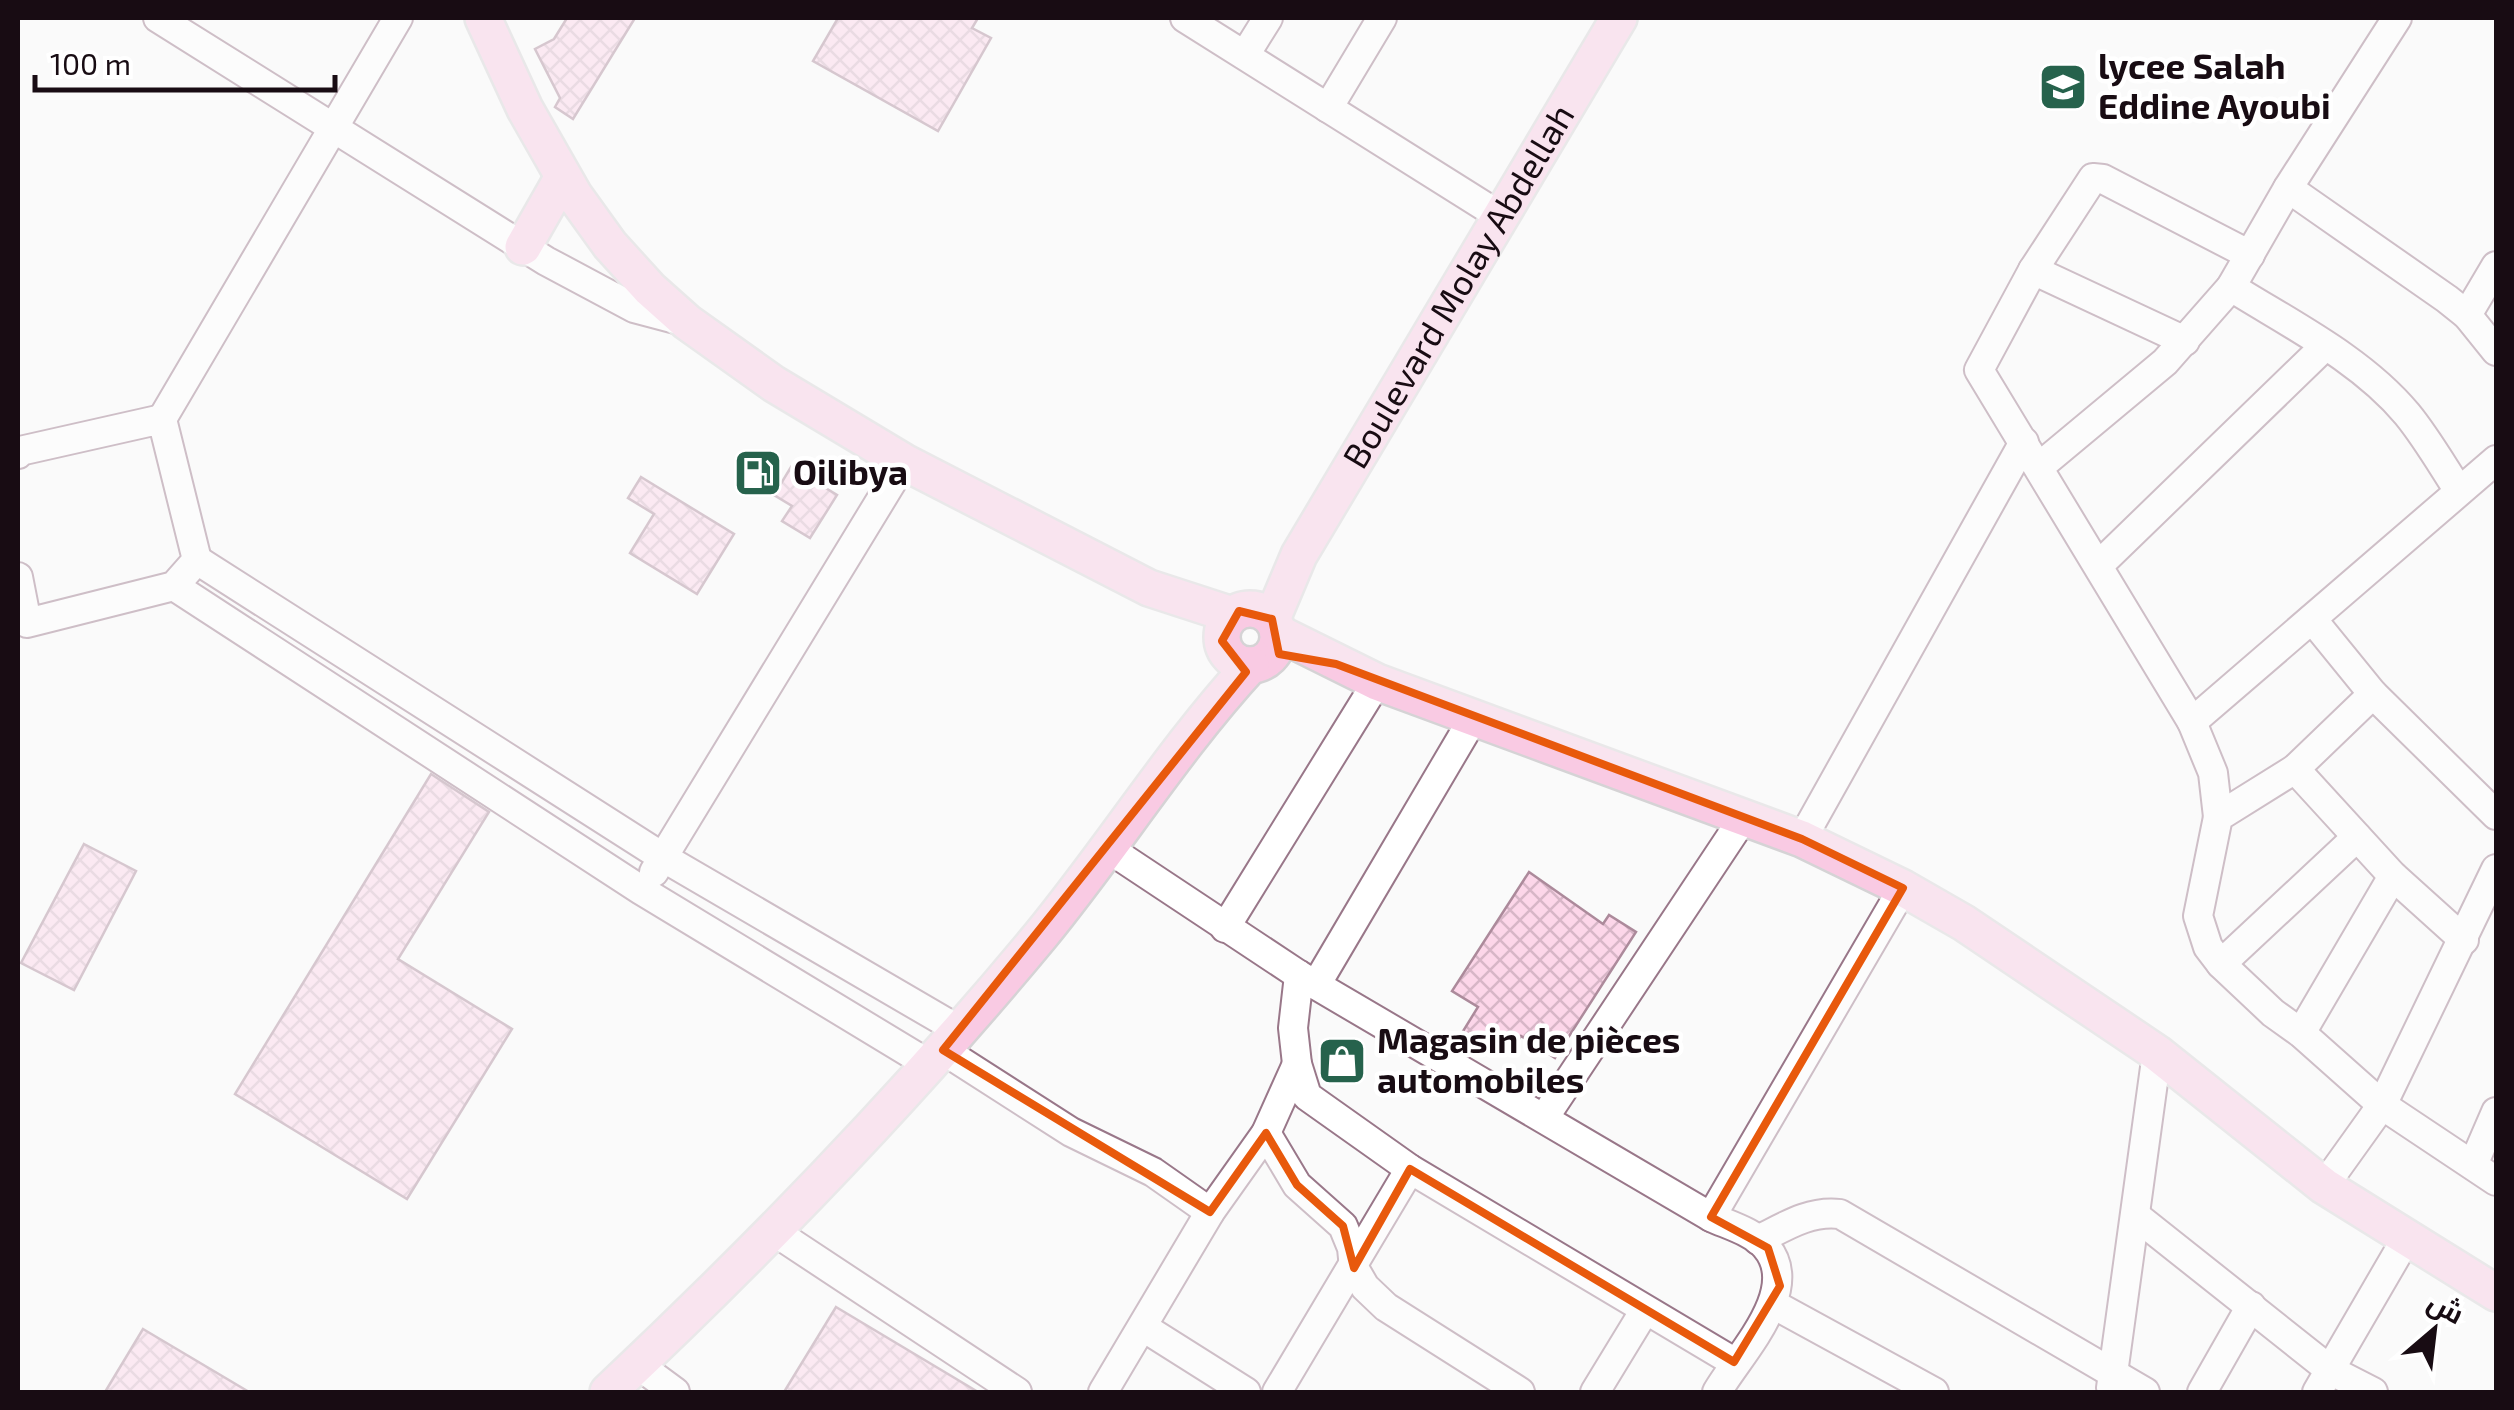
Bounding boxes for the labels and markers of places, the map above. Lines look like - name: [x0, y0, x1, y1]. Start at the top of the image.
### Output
- place label: lycee Salah Eddine Ayoubi: [2098, 44, 2331, 127]
- school or university icon: lycee Salah Eddine Ayoubi: [2037, 61, 2089, 113]
- fuel station icon: Oilibya: [732, 447, 784, 499]
- place label: Oilibya: [793, 450, 908, 493]
- place label: Magasin de pièces automobiles: [1377, 1018, 1680, 1100]
- shop icon: Magasin de pièces automobiles: [1316, 1035, 1368, 1087]

